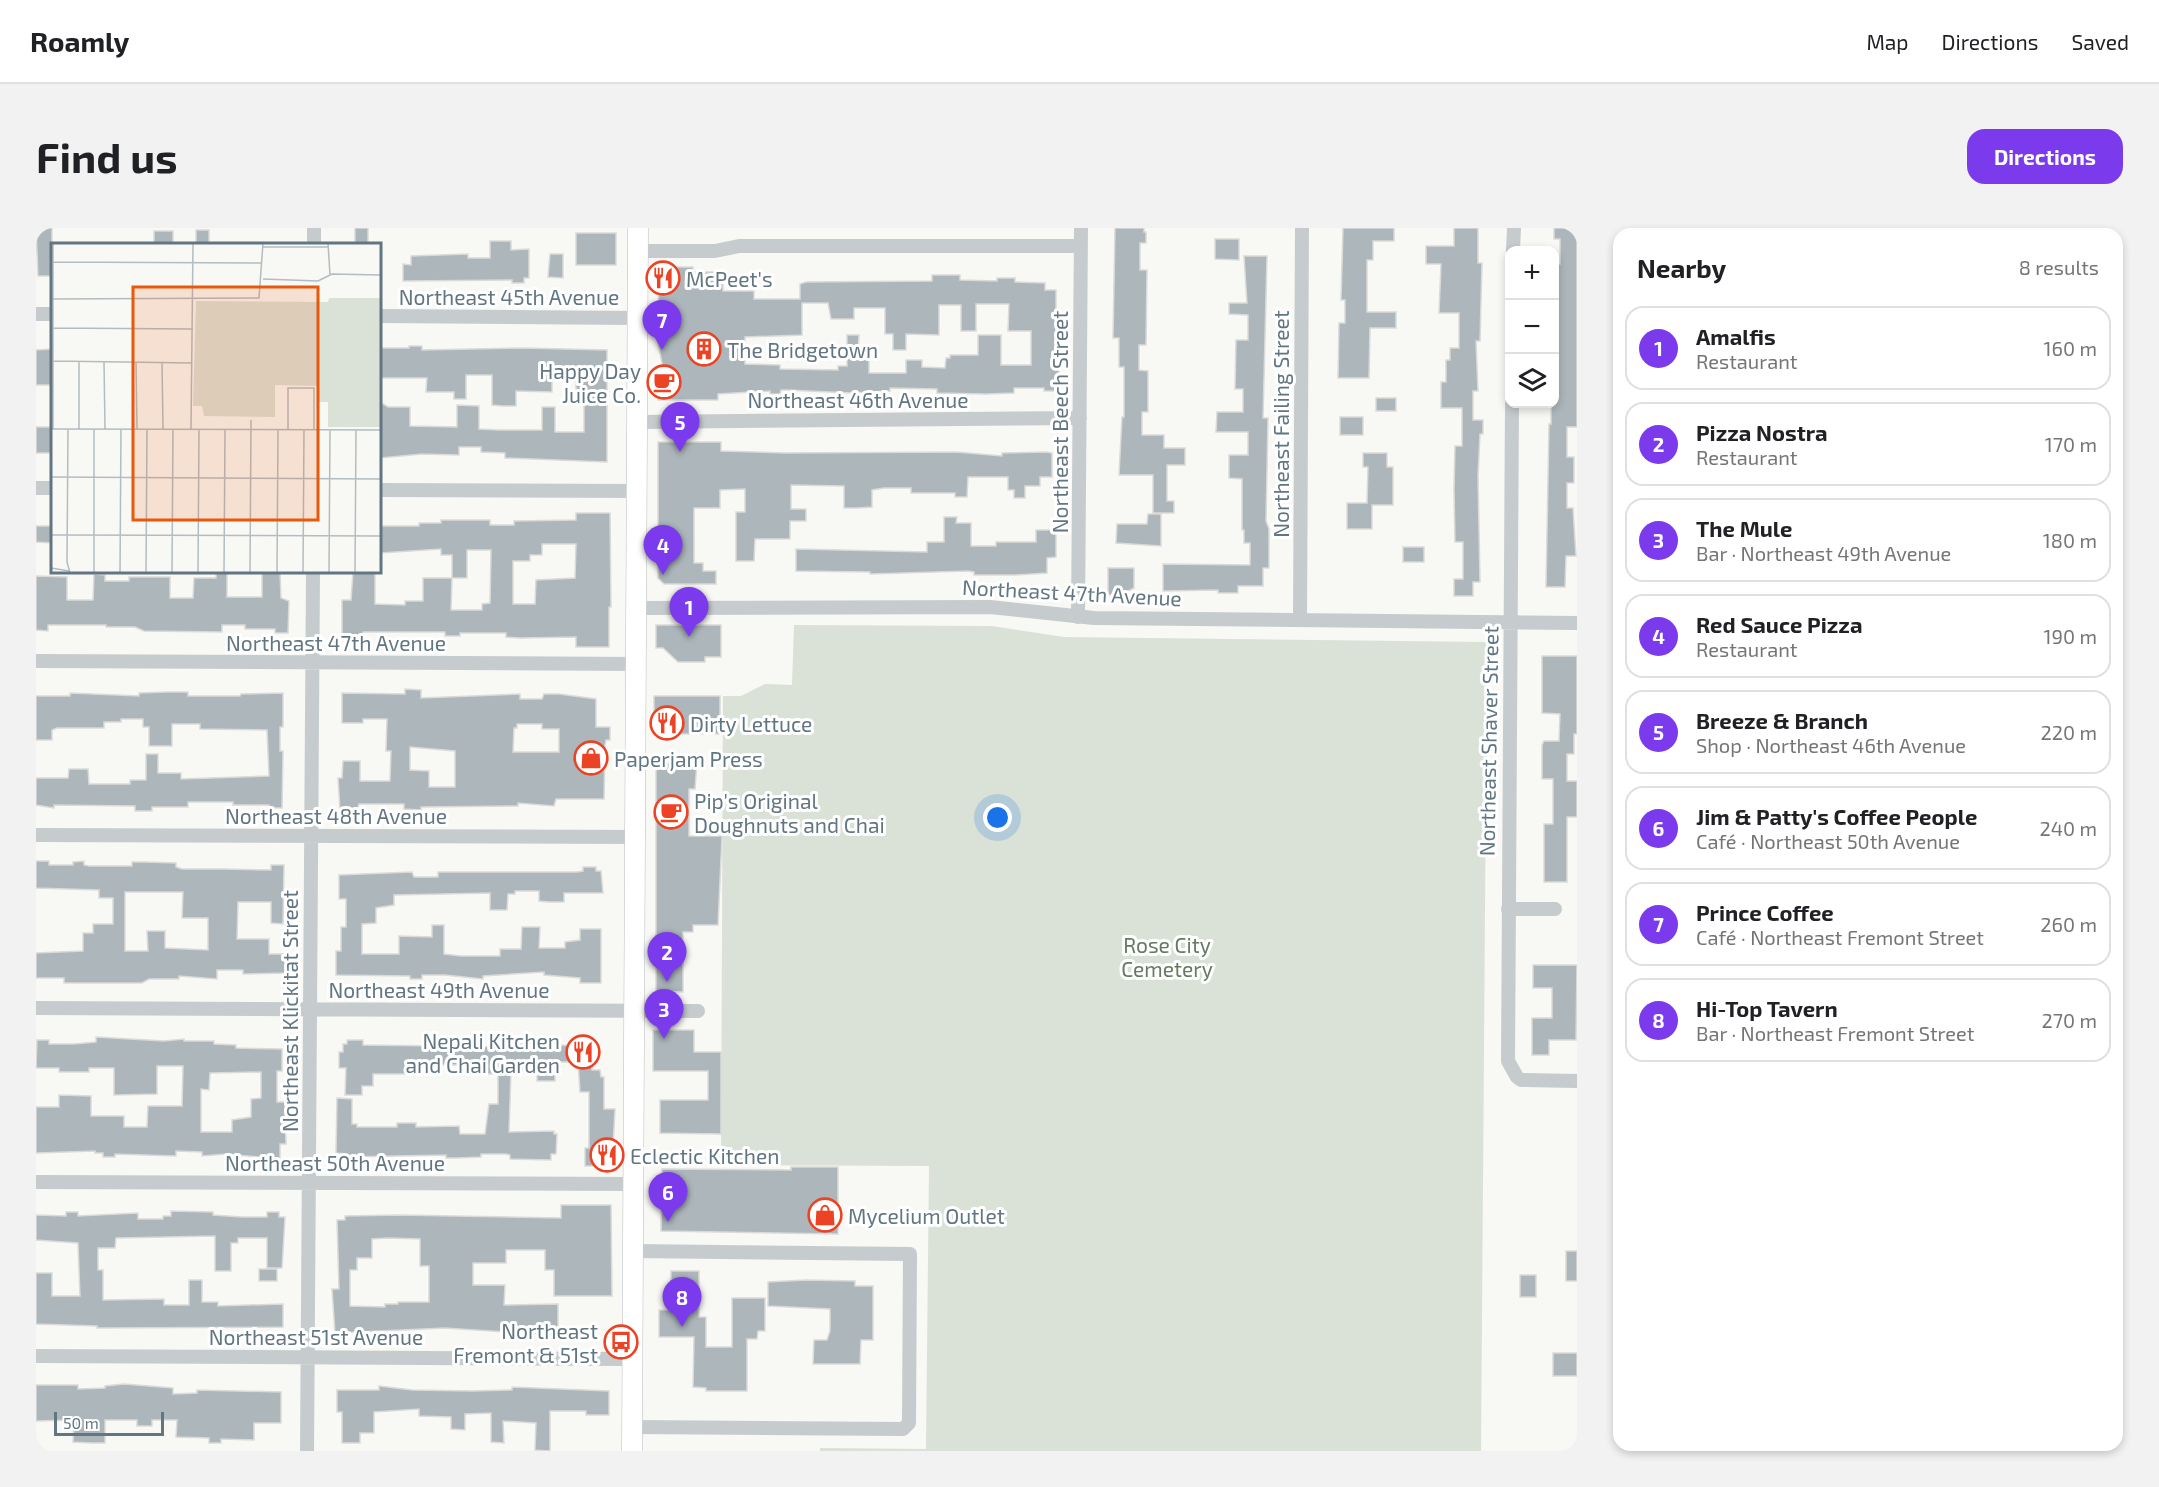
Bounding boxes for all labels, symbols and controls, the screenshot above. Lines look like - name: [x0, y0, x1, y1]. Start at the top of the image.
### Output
- text: Roamly: [30, 24, 129, 58]
- text: Map: [1866, 29, 1909, 54]
- text: Directions: [1942, 29, 2038, 54]
- text: Saved: [2071, 29, 2129, 54]
- button: Directions: [1967, 129, 2123, 184]
- text: Find us: [36, 131, 178, 181]
- inset map: [51, 243, 381, 573]
- map controls: [1505, 246, 1559, 408]
- button: +: [1505, 246, 1559, 300]
- text: Nearby: [1637, 252, 1726, 283]
- text: 8 results: [2019, 255, 2099, 279]
- restaurant icon: McPeet's: [645, 260, 681, 296]
- place label: McPeet's: [686, 266, 773, 291]
- street label: Northeast 45th Avenue: [399, 284, 619, 309]
- pin: 7: [642, 300, 682, 350]
- button: −: [1505, 300, 1559, 354]
- street label: Northeast Failing Street: [1268, 310, 1293, 538]
- street label: Northeast Beech Street: [1047, 311, 1072, 533]
- text: Amalfis: [1696, 323, 1776, 349]
- building icon: The Bridgetown: [686, 331, 722, 367]
- text: 1: [1654, 336, 1663, 360]
- text: 160 m: [2044, 336, 2097, 360]
- place label: The Bridgetown: [727, 337, 878, 362]
- text: Restaurant: [1696, 349, 1797, 373]
- button: layers: [1505, 354, 1559, 408]
- place label: Happy Day Juice Co.: [539, 358, 641, 407]
- cafe icon: Happy Day Juice Co.: [646, 364, 682, 400]
- street label: Northeast 46th Avenue: [747, 387, 969, 412]
- pin: 5: [660, 402, 700, 452]
- text: Pizza Nostra: [1696, 419, 1828, 445]
- text: 2: [1653, 432, 1664, 456]
- text: 170 m: [2045, 432, 2097, 456]
- text: Restaurant: [1696, 445, 1797, 469]
- text: The Mule: [1696, 515, 1792, 541]
- pin: 4: [644, 526, 682, 575]
- text: 3: [1653, 528, 1664, 552]
- text: 180 m: [2043, 528, 2097, 552]
- text: Bar · Northeast 49th Avenue: [1696, 541, 1951, 565]
- street label: Northeast 47th Avenue: [962, 574, 1182, 610]
- pin: 1: [670, 588, 708, 637]
- text: Red Sauce Pizza: [1696, 611, 1862, 637]
- text: 4: [1652, 624, 1665, 648]
- text: 190 m: [2044, 624, 2097, 648]
- street label: Northeast Shaver Street: [1473, 626, 1503, 856]
- street label: Northeast 47th Avenue: [226, 630, 446, 655]
- text: Restaurant: [1696, 637, 1797, 661]
- restaurant icon: Dirty Lettuce: [649, 705, 685, 741]
- text: Breeze & Branch: [1696, 707, 1868, 733]
- place label: Dirty Lettuce: [690, 711, 812, 736]
- text: 5: [1653, 720, 1664, 744]
- text: 220 m: [2040, 720, 2097, 744]
- text: Shop · Northeast 46th Avenue: [1696, 733, 1966, 757]
- shop icon: Paperjam Press: [573, 740, 609, 776]
- place label: Paperjam Press: [614, 746, 763, 772]
- place label: Pip's Original Doughnuts and Chai: [694, 788, 885, 837]
- cafe icon: Pip's Original Doughnuts and Chai: [653, 794, 689, 830]
- street label: Northeast 48th Avenue: [225, 803, 447, 828]
- your location: [983, 803, 1012, 832]
- text: Jim & Patty's Coffee People: [1696, 803, 1977, 829]
- text: 6: [1653, 816, 1664, 840]
- text: 240 m: [2039, 816, 2097, 840]
- text: Café · Northeast 50th Avenue: [1696, 829, 1960, 853]
- street label: Northeast Klickitat Street: [277, 890, 302, 1132]
- text: Prince Coffee: [1696, 899, 1834, 925]
- text: 7: [1653, 912, 1664, 936]
- text: 260 m: [2040, 912, 2097, 936]
- text: Café · Northeast Fremont Street: [1696, 925, 1984, 949]
- pin: 2: [648, 932, 686, 982]
- park label: Rose City Cemetery: [1121, 932, 1213, 981]
- street label: Northeast 49th Avenue: [328, 977, 550, 1002]
- pin: 3: [644, 990, 684, 1039]
- text: Hi-Top Tavern: [1696, 995, 1838, 1021]
- text: 8: [1652, 1008, 1665, 1032]
- text: 270 m: [2041, 1008, 2097, 1032]
- text: Bar · Northeast Fremont Street: [1696, 1021, 1974, 1045]
- place label: Nepali Kitchen and Chai Garden: [406, 1028, 560, 1077]
- restaurant icon: Nepali Kitchen and Chai Garden: [565, 1034, 601, 1070]
- restaurant icon: Eclectic Kitchen: [589, 1137, 625, 1173]
- place label: Eclectic Kitchen: [630, 1143, 780, 1168]
- street label: Northeast 50th Avenue: [225, 1150, 445, 1175]
- pin: 6: [648, 1172, 688, 1222]
- shop icon: Mycelium Outlet: [807, 1197, 843, 1233]
- place label: Mycelium Outlet: [848, 1203, 1005, 1228]
- pin: 8: [662, 1278, 702, 1327]
- place label: Northeast Fremont & 51st: [453, 1318, 598, 1367]
- street label: Northeast 51st Avenue: [209, 1324, 423, 1349]
- bus stop icon: Northeast Fremont & 51st: [603, 1324, 639, 1360]
- scale bar: [54, 1409, 164, 1436]
- text: 50 m: [63, 1413, 99, 1432]

